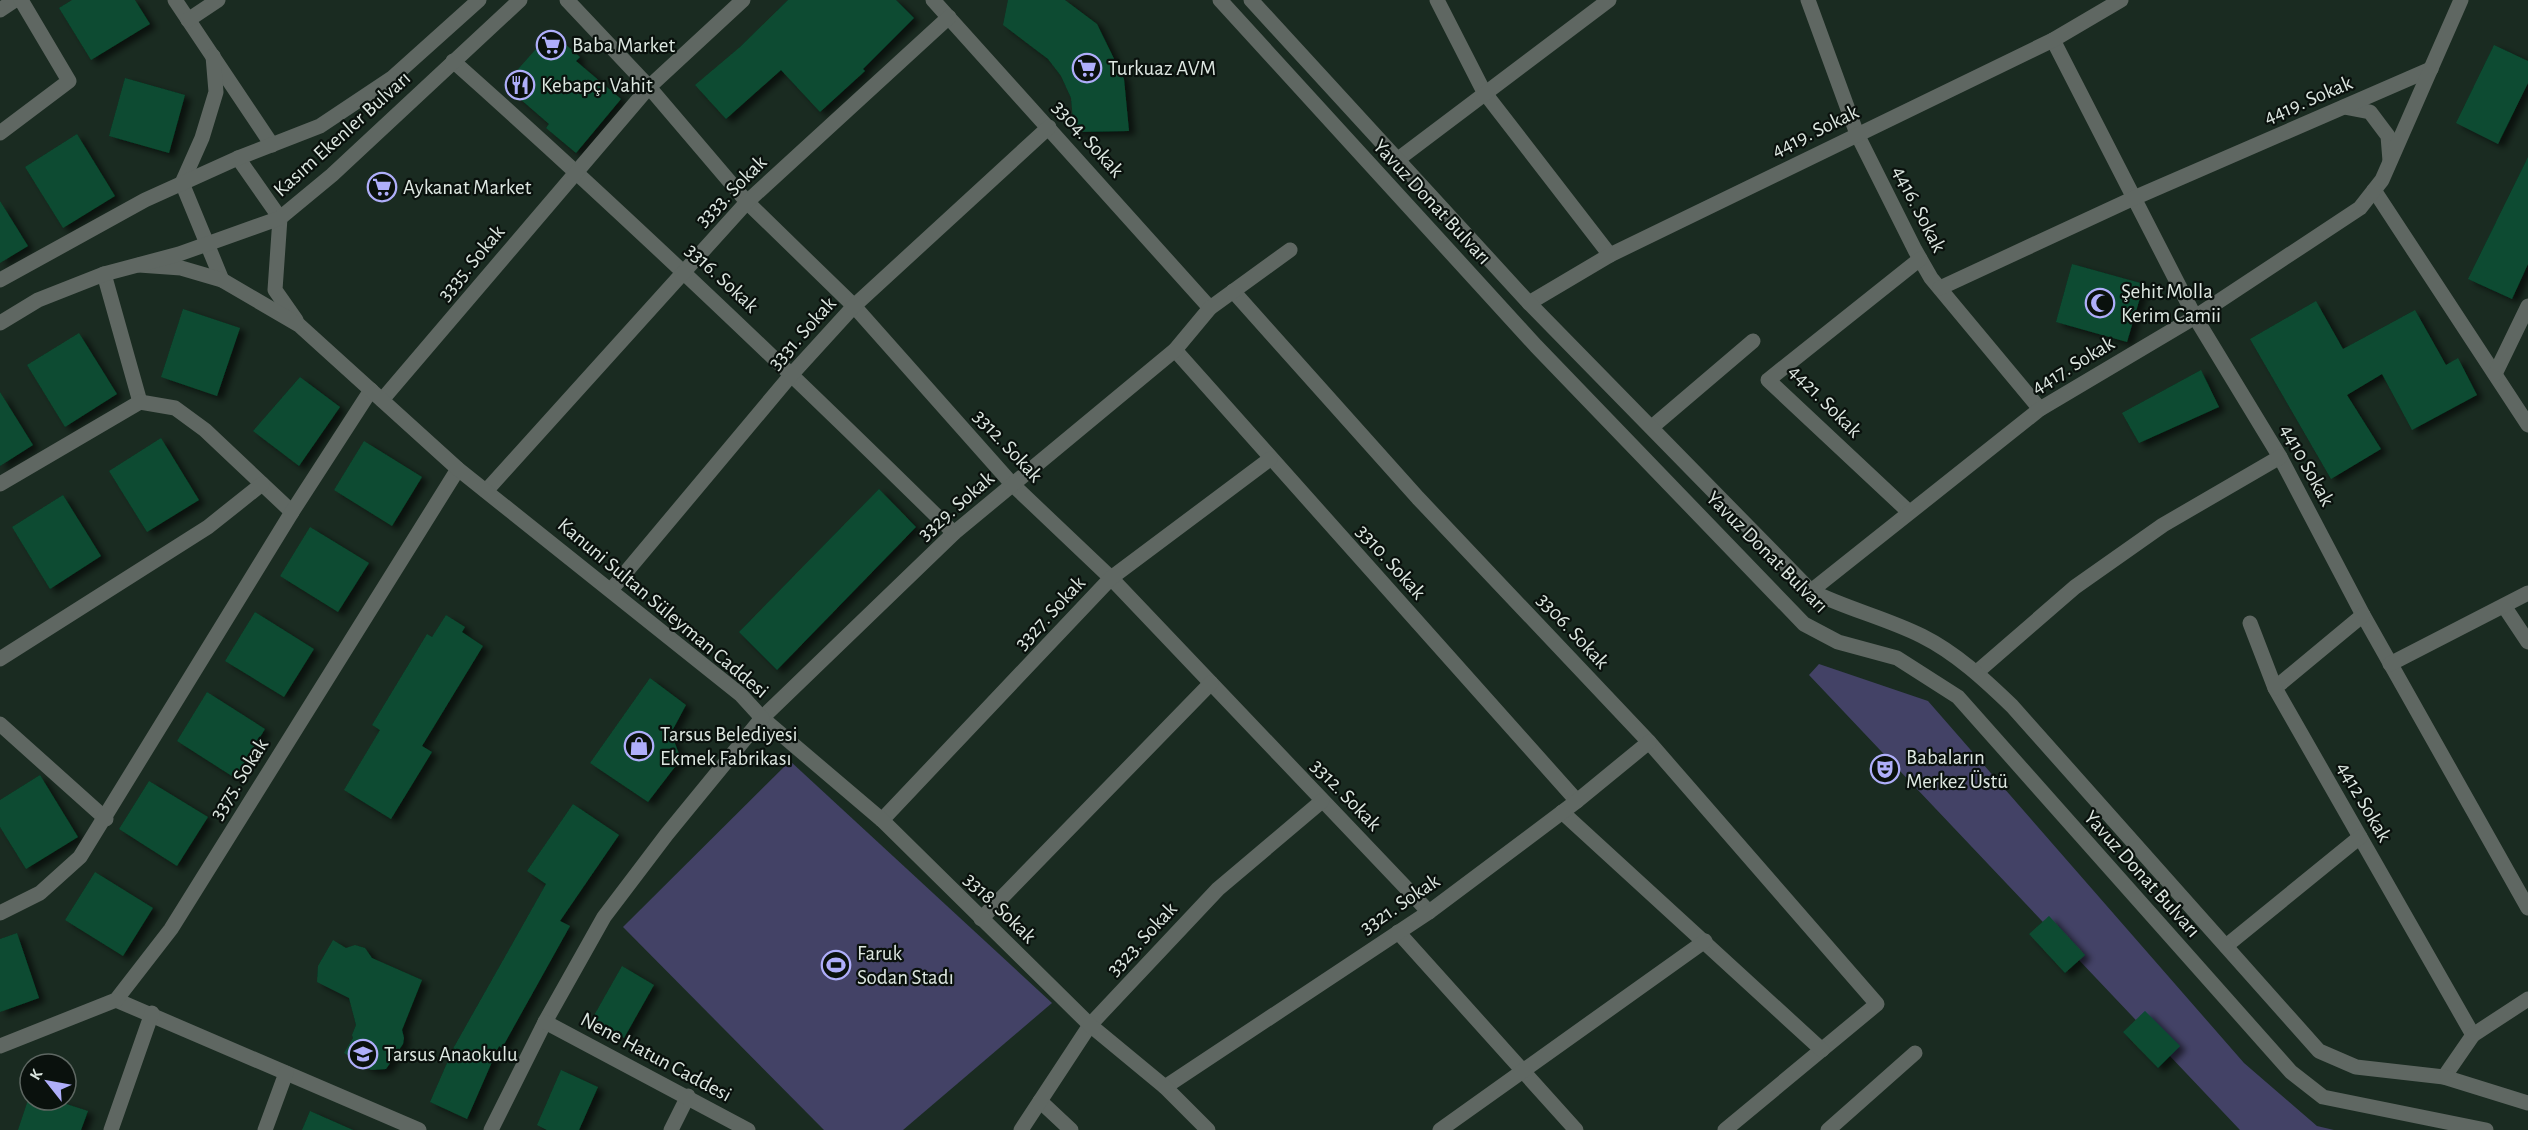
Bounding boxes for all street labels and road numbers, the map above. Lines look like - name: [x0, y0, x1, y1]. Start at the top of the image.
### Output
- street label: Kasım Ekenler Bulvarı: [270, 67, 414, 201]
- street label: 4419. Sokak: [2261, 72, 2356, 128]
- street label: 3304. Sokak: [1048, 97, 1128, 182]
- street label: 4419. Sokak: [1768, 101, 1862, 161]
- street label: Yavuz Donat Bulvarı: [1369, 135, 1495, 269]
- street label: 3333. Sokak: [691, 151, 771, 231]
- street label: 4416. Sokak: [1888, 162, 1950, 256]
- street label: 3335. Sokak: [434, 221, 509, 305]
- street label: 3316. Sokak: [682, 239, 763, 317]
- street label: 3331. Sokak: [764, 292, 840, 373]
- street label: 4417. Sokak: [2028, 332, 2118, 398]
- street label: 4421. Sokak: [1785, 361, 1866, 442]
- street label: 3312. Sokak: [969, 406, 1047, 487]
- street label: 4410 Sokak: [2276, 420, 2338, 510]
- street label: 3329. Sokak: [914, 467, 998, 545]
- street label: Yavuz Donat Bulvarı: [1702, 487, 1832, 617]
- street label: Kanuni Sultan Süleyman Caddesi: [554, 514, 772, 702]
- street label: 3310. Sokak: [1352, 521, 1430, 604]
- street label: 3327. Sokak: [1011, 572, 1089, 654]
- street label: 3306. Sokak: [1533, 589, 1613, 673]
- street label: 3375. Sokak: [206, 734, 272, 823]
- street label: 3312. Sokak: [1307, 755, 1385, 835]
- street label: 4412 Sokak: [2333, 758, 2395, 846]
- street label: Yavuz Donat Bulvarı: [2080, 807, 2204, 941]
- street label: 3318. Sokak: [960, 869, 1040, 947]
- street label: 3321. Sokak: [1357, 870, 1444, 938]
- street label: 3323. Sokak: [1103, 898, 1181, 980]
- street label: Nene Hatun Caddesi: [577, 1008, 735, 1106]

